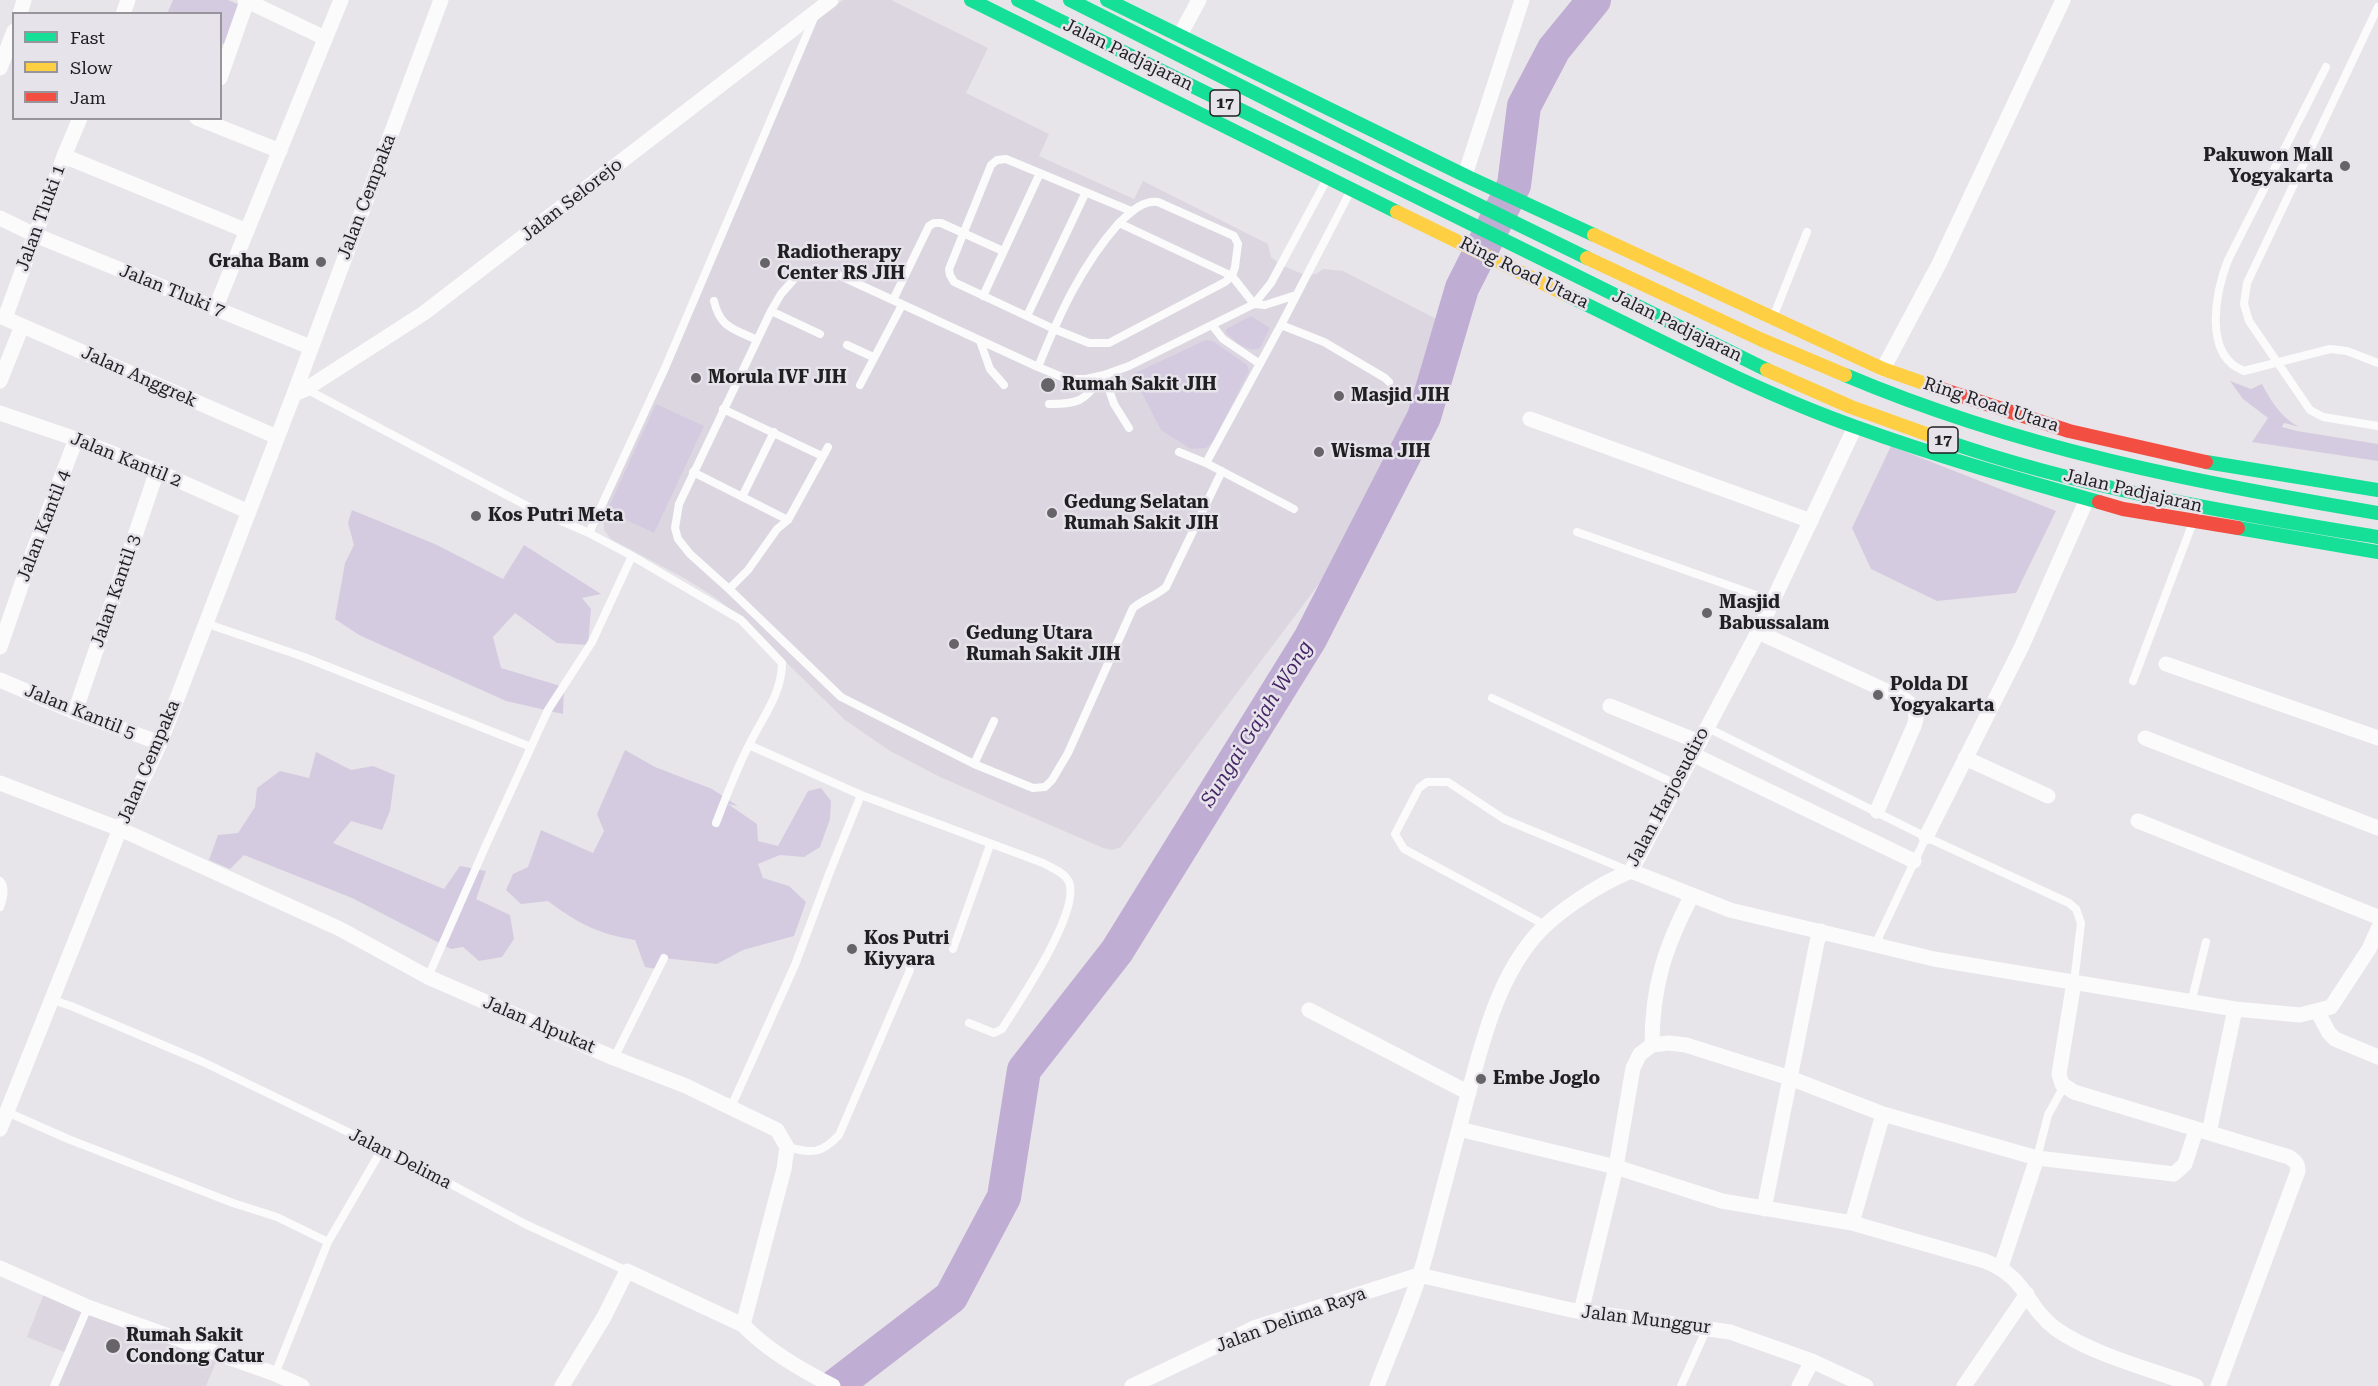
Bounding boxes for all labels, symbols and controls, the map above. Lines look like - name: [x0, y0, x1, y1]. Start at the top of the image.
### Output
- legend: [12, 12, 222, 120]
- street label: Jalan Padjajaran: [1060, 14, 1196, 96]
- text: Fast: [70, 27, 105, 48]
- text: Slow: [70, 57, 112, 78]
- text: Jam: [70, 87, 106, 108]
- road number: 17: [1210, 90, 1240, 116]
- street label: Jalan Cempaka: [333, 131, 401, 263]
- place label: Pakuwon Mall Yogyakarta: [2203, 145, 2333, 188]
- street label: Jalan Selorejo: [517, 154, 627, 246]
- marker: Pakuwon Mall Yogyakarta: [2338, 159, 2352, 173]
- street label: Jalan Tluki 1: [12, 162, 70, 274]
- street label: Ring Road Utara: [1456, 232, 1592, 314]
- place label: Radiotherapy Center RS JIH: [777, 242, 905, 284]
- place label: Graha Bam: [208, 251, 309, 273]
- marker: Graha Bam: [314, 255, 328, 269]
- marker: Radiotherapy Center RS JIH: [758, 256, 772, 270]
- street label: Jalan Tluki 7: [116, 260, 228, 322]
- street label: Jalan Padjajaran: [1609, 285, 1745, 367]
- street label: Jalan Anggrek: [78, 342, 200, 412]
- place label: Morula IVF JIH: [708, 367, 847, 389]
- marker: Morula IVF JIH: [689, 371, 703, 385]
- street label: Ring Road Utara: [1921, 373, 2061, 437]
- place label: Rumah Sakit JIH: [1062, 374, 1217, 396]
- marker: Rumah Sakit JIH: [1039, 376, 1057, 394]
- place label: Masjid JIH: [1351, 385, 1450, 407]
- marker: Masjid JIH: [1332, 389, 1346, 403]
- road number: 17: [1928, 427, 1958, 453]
- street label: Jalan Kantil 2: [67, 428, 185, 492]
- place label: Wisma JIH: [1331, 441, 1430, 463]
- marker: Wisma JIH: [1312, 445, 1326, 459]
- street label: Jalan Padjajaran: [2061, 465, 2205, 517]
- street label: Jalan Kantil 4: [13, 467, 75, 585]
- place label: Gedung Selatan Rumah Sakit JIH: [1064, 492, 1219, 534]
- place label: Kos Putri Meta: [488, 505, 623, 527]
- marker: Gedung Selatan Rumah Sakit JIH: [1045, 506, 1059, 520]
- marker: Kos Putri Meta: [469, 509, 483, 523]
- street label: Jalan Kantil 3: [87, 532, 145, 650]
- place label: Masjid Babussalam: [1719, 592, 1829, 634]
- marker: Masjid Babussalam: [1700, 606, 1714, 620]
- place label: Gedung Utara Rumah Sakit JIH: [966, 623, 1121, 666]
- marker: Gedung Utara Rumah Sakit JIH: [947, 637, 961, 651]
- water label: Sungai Gajah Wong: [1196, 637, 1318, 811]
- place label: Polda DI Yogyakarta: [1890, 674, 1994, 716]
- street label: Jalan Kantil 5: [21, 680, 139, 744]
- marker: Polda DI Yogyakarta: [1871, 688, 1885, 702]
- street label: Jalan Cempaka: [113, 697, 185, 827]
- street label: Jalan Harjosudiro: [1622, 724, 1714, 870]
- place label: Kos Putri Kiyyara: [864, 928, 949, 970]
- marker: Kos Putri Kiyyara: [845, 942, 859, 956]
- street label: Jalan Alpukat: [480, 992, 598, 1058]
- place label: Embe Joglo: [1493, 1068, 1600, 1090]
- marker: Embe Joglo: [1474, 1072, 1488, 1086]
- street label: Jalan Delima: [345, 1124, 455, 1194]
- street label: Jalan Delima Raya: [1213, 1283, 1369, 1357]
- street label: Jalan Munggur: [1580, 1301, 1712, 1339]
- place label: Rumah Sakit Condong Catur: [126, 1325, 264, 1368]
- marker: Rumah Sakit Condong Catur: [104, 1337, 122, 1355]

